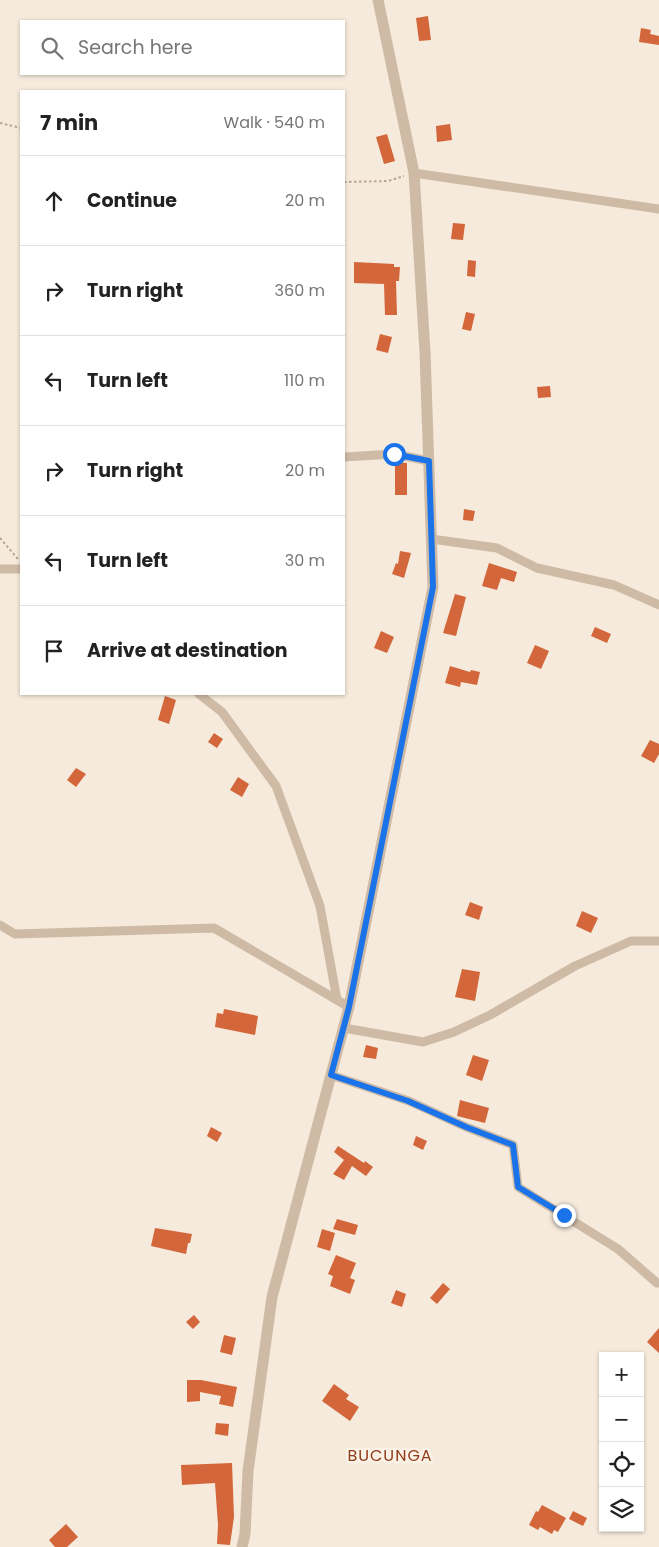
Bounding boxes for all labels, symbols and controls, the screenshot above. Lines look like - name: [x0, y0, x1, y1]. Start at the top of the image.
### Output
- search box: [20, 20, 345, 75]
- icon: search: [38, 34, 66, 62]
- text: Search here: [78, 34, 192, 61]
- text: 7 min: [40, 108, 98, 137]
- text: Walk · 540 m: [224, 111, 325, 134]
- icon: ahead: [40, 187, 68, 215]
- text: Continue: [87, 187, 177, 214]
- text: 20 m: [285, 189, 325, 212]
- icon: right: [40, 277, 68, 305]
- text: Turn right: [87, 277, 183, 304]
- text: 360 m: [275, 279, 325, 302]
- icon: left: [40, 367, 68, 395]
- text: Turn left: [87, 367, 168, 394]
- text: 110 m: [284, 369, 325, 392]
- route start: [383, 443, 406, 466]
- icon: right: [40, 457, 68, 485]
- text: Turn right: [87, 457, 183, 484]
- text: 20 m: [285, 459, 325, 482]
- icon: left: [40, 547, 68, 575]
- text: Turn left: [87, 547, 168, 574]
- text: 30 m: [285, 549, 325, 572]
- icon: arrive: [40, 637, 68, 665]
- text: Arrive at destination: [87, 637, 288, 664]
- route end: [553, 1204, 576, 1227]
- map controls: [599, 1352, 644, 1532]
- button: +: [599, 1352, 644, 1397]
- button: −: [599, 1397, 644, 1442]
- button: locate: [599, 1442, 644, 1487]
- district label: BUCUNGA: [347, 1444, 433, 1467]
- button: layers: [599, 1487, 644, 1532]

